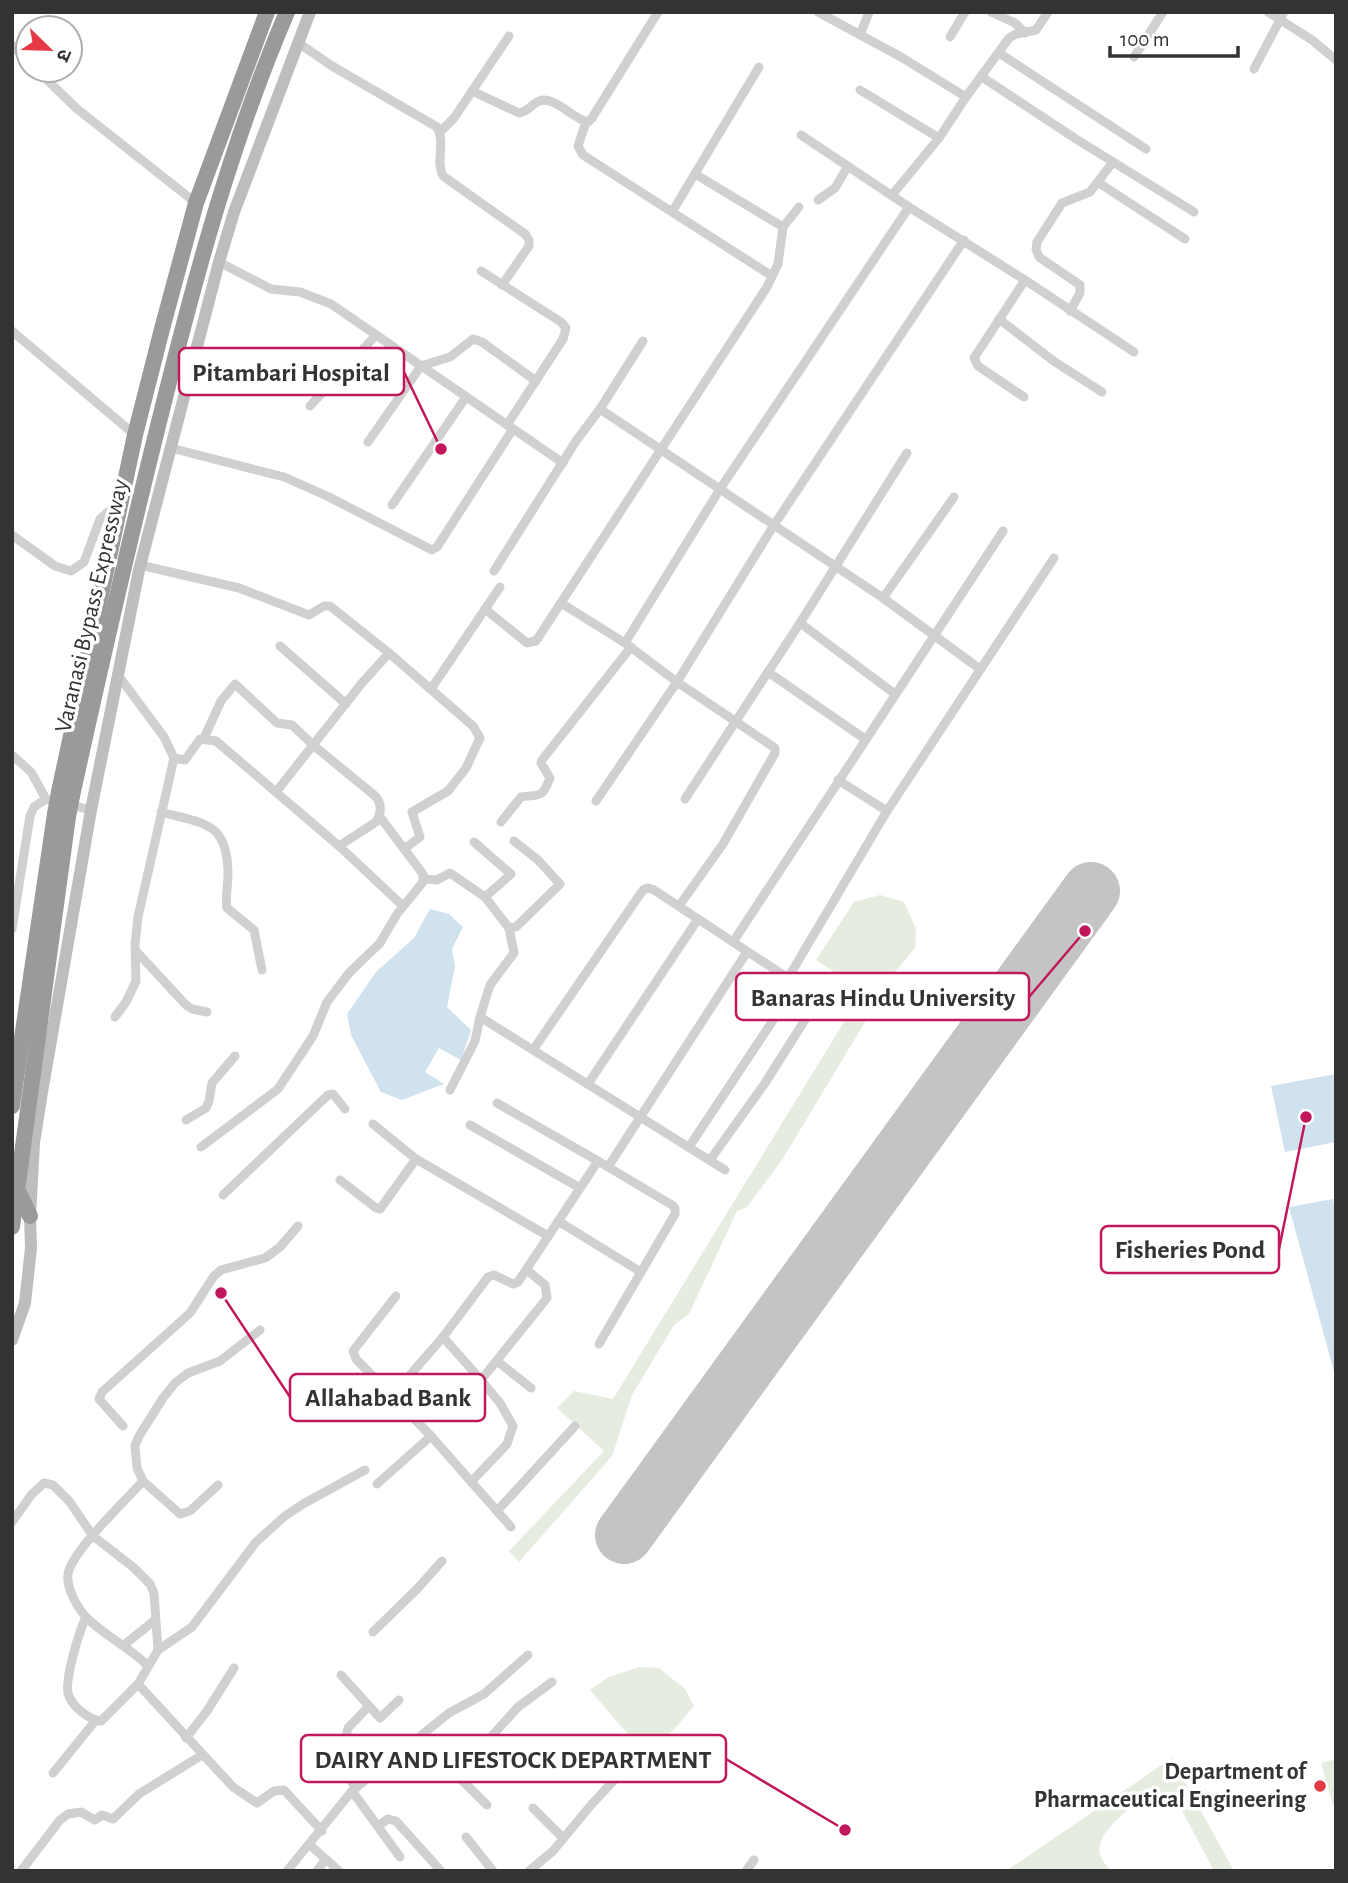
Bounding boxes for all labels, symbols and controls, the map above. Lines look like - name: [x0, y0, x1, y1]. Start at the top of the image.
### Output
- north arrow: [14, 14, 84, 84]
- scale bar: [1110, 14, 1238, 58]
- text: 100 m: [1120, 29, 1170, 50]
- text: उ: [52, 46, 74, 65]
- callout: Pitambari Hospital: [179, 348, 404, 395]
- text: Pitambari Hospital: [192, 360, 390, 386]
- street label: Varanasi Bypass Expressway: [51, 477, 133, 735]
- callout: Banaras Hindu University: [736, 973, 1029, 1020]
- text: Banaras Hindu University: [751, 985, 1016, 1011]
- callout: Fisheries Pond: [1101, 1226, 1279, 1273]
- text: Fisheries Pond: [1115, 1237, 1266, 1263]
- callout: Allahabad Bank: [290, 1374, 485, 1421]
- text: Allahabad Bank: [305, 1385, 471, 1411]
- callout: DAIRY AND LIFESTOCK DEPARTMENT: [301, 1735, 726, 1782]
- text: DAIRY AND LIFESTOCK DEPARTMENT: [314, 1747, 712, 1773]
- place label: Department of Pharmaceutical Engineering: [1034, 1760, 1308, 1812]
- marker: Department of Pharmaceutical Engineering: [1312, 1778, 1328, 1794]

